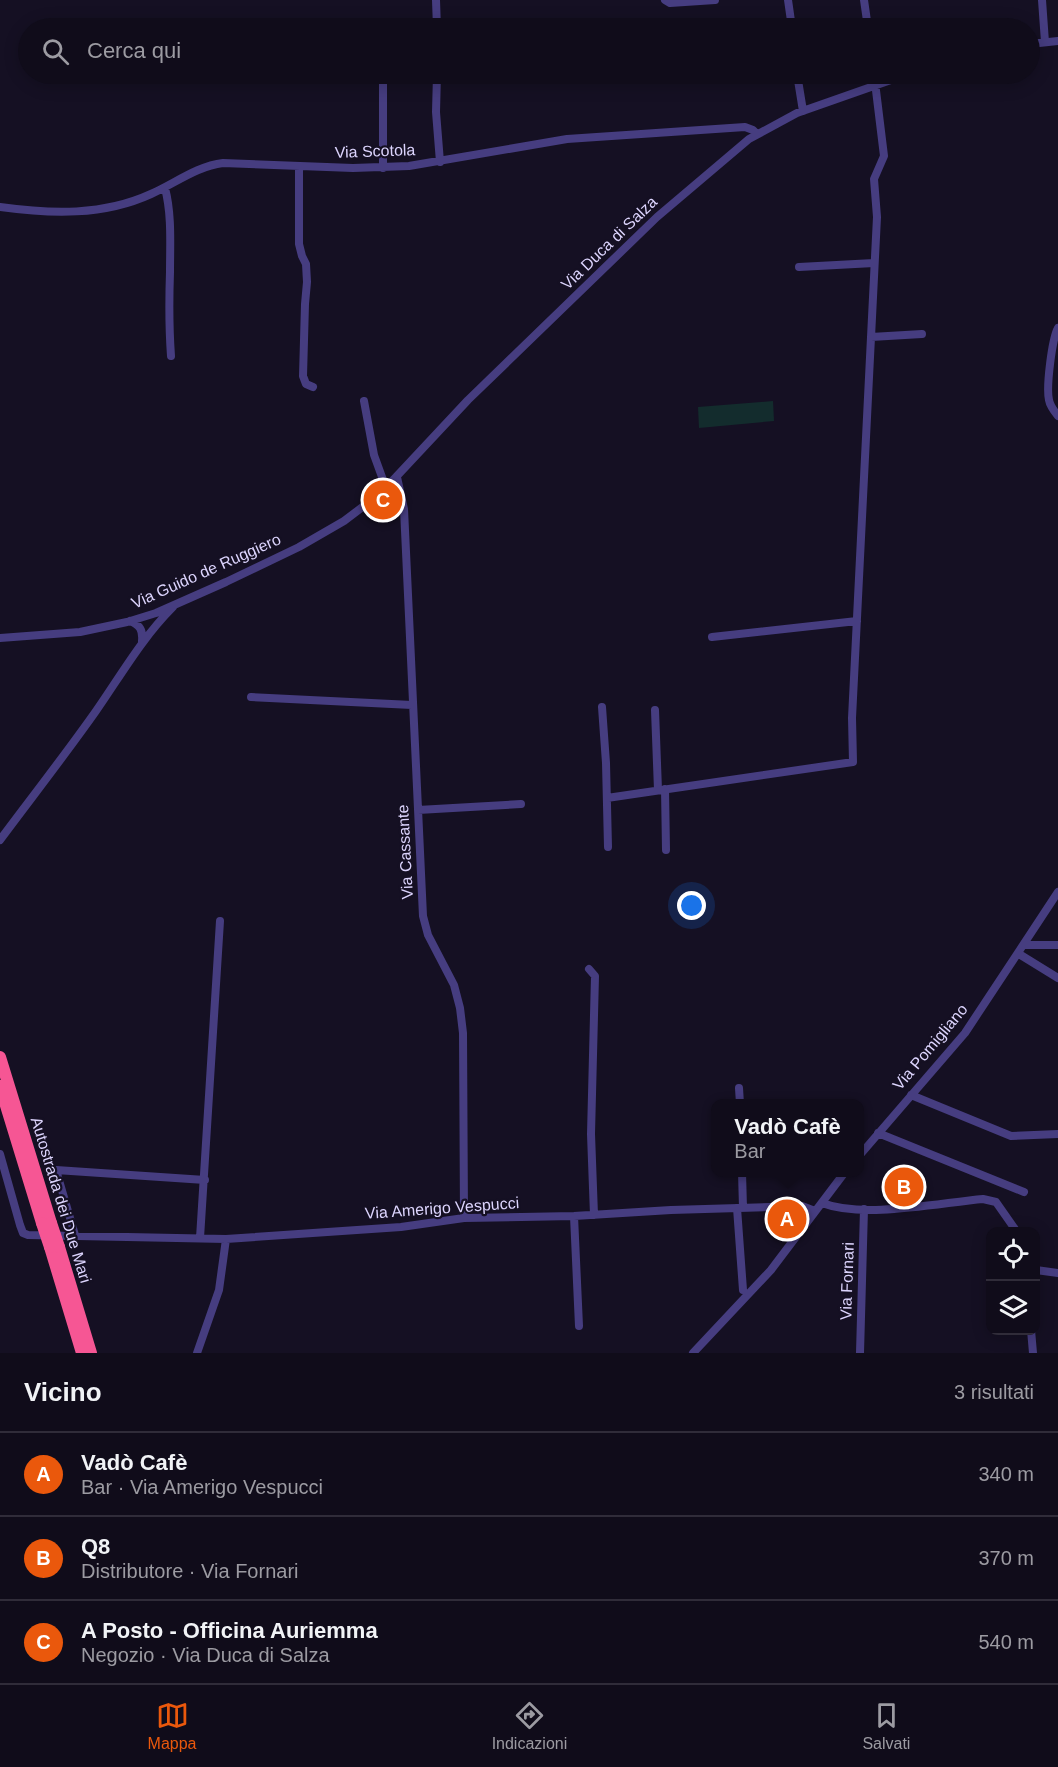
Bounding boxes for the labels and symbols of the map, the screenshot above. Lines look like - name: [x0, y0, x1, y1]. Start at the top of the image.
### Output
- street label: Via Scotola: [334, 141, 416, 161]
- street label: Via Duca di Salza: [558, 193, 660, 293]
- pin: C: [364, 478, 403, 522]
- street label: Via Guido de Ruggiero: [129, 530, 283, 612]
- street label: Via Cassante: [394, 804, 416, 900]
- your location: [677, 891, 706, 920]
- street label: Via Pomigliano: [889, 1001, 971, 1093]
- street label: Autostrada dei Due Mari: [28, 1115, 94, 1285]
- pin: B: [884, 1164, 924, 1210]
- street label: Via Amerigo Vespucci: [364, 1194, 520, 1222]
- pin: A: [768, 1196, 806, 1242]
- street label: Via Fornari: [837, 1242, 857, 1320]

